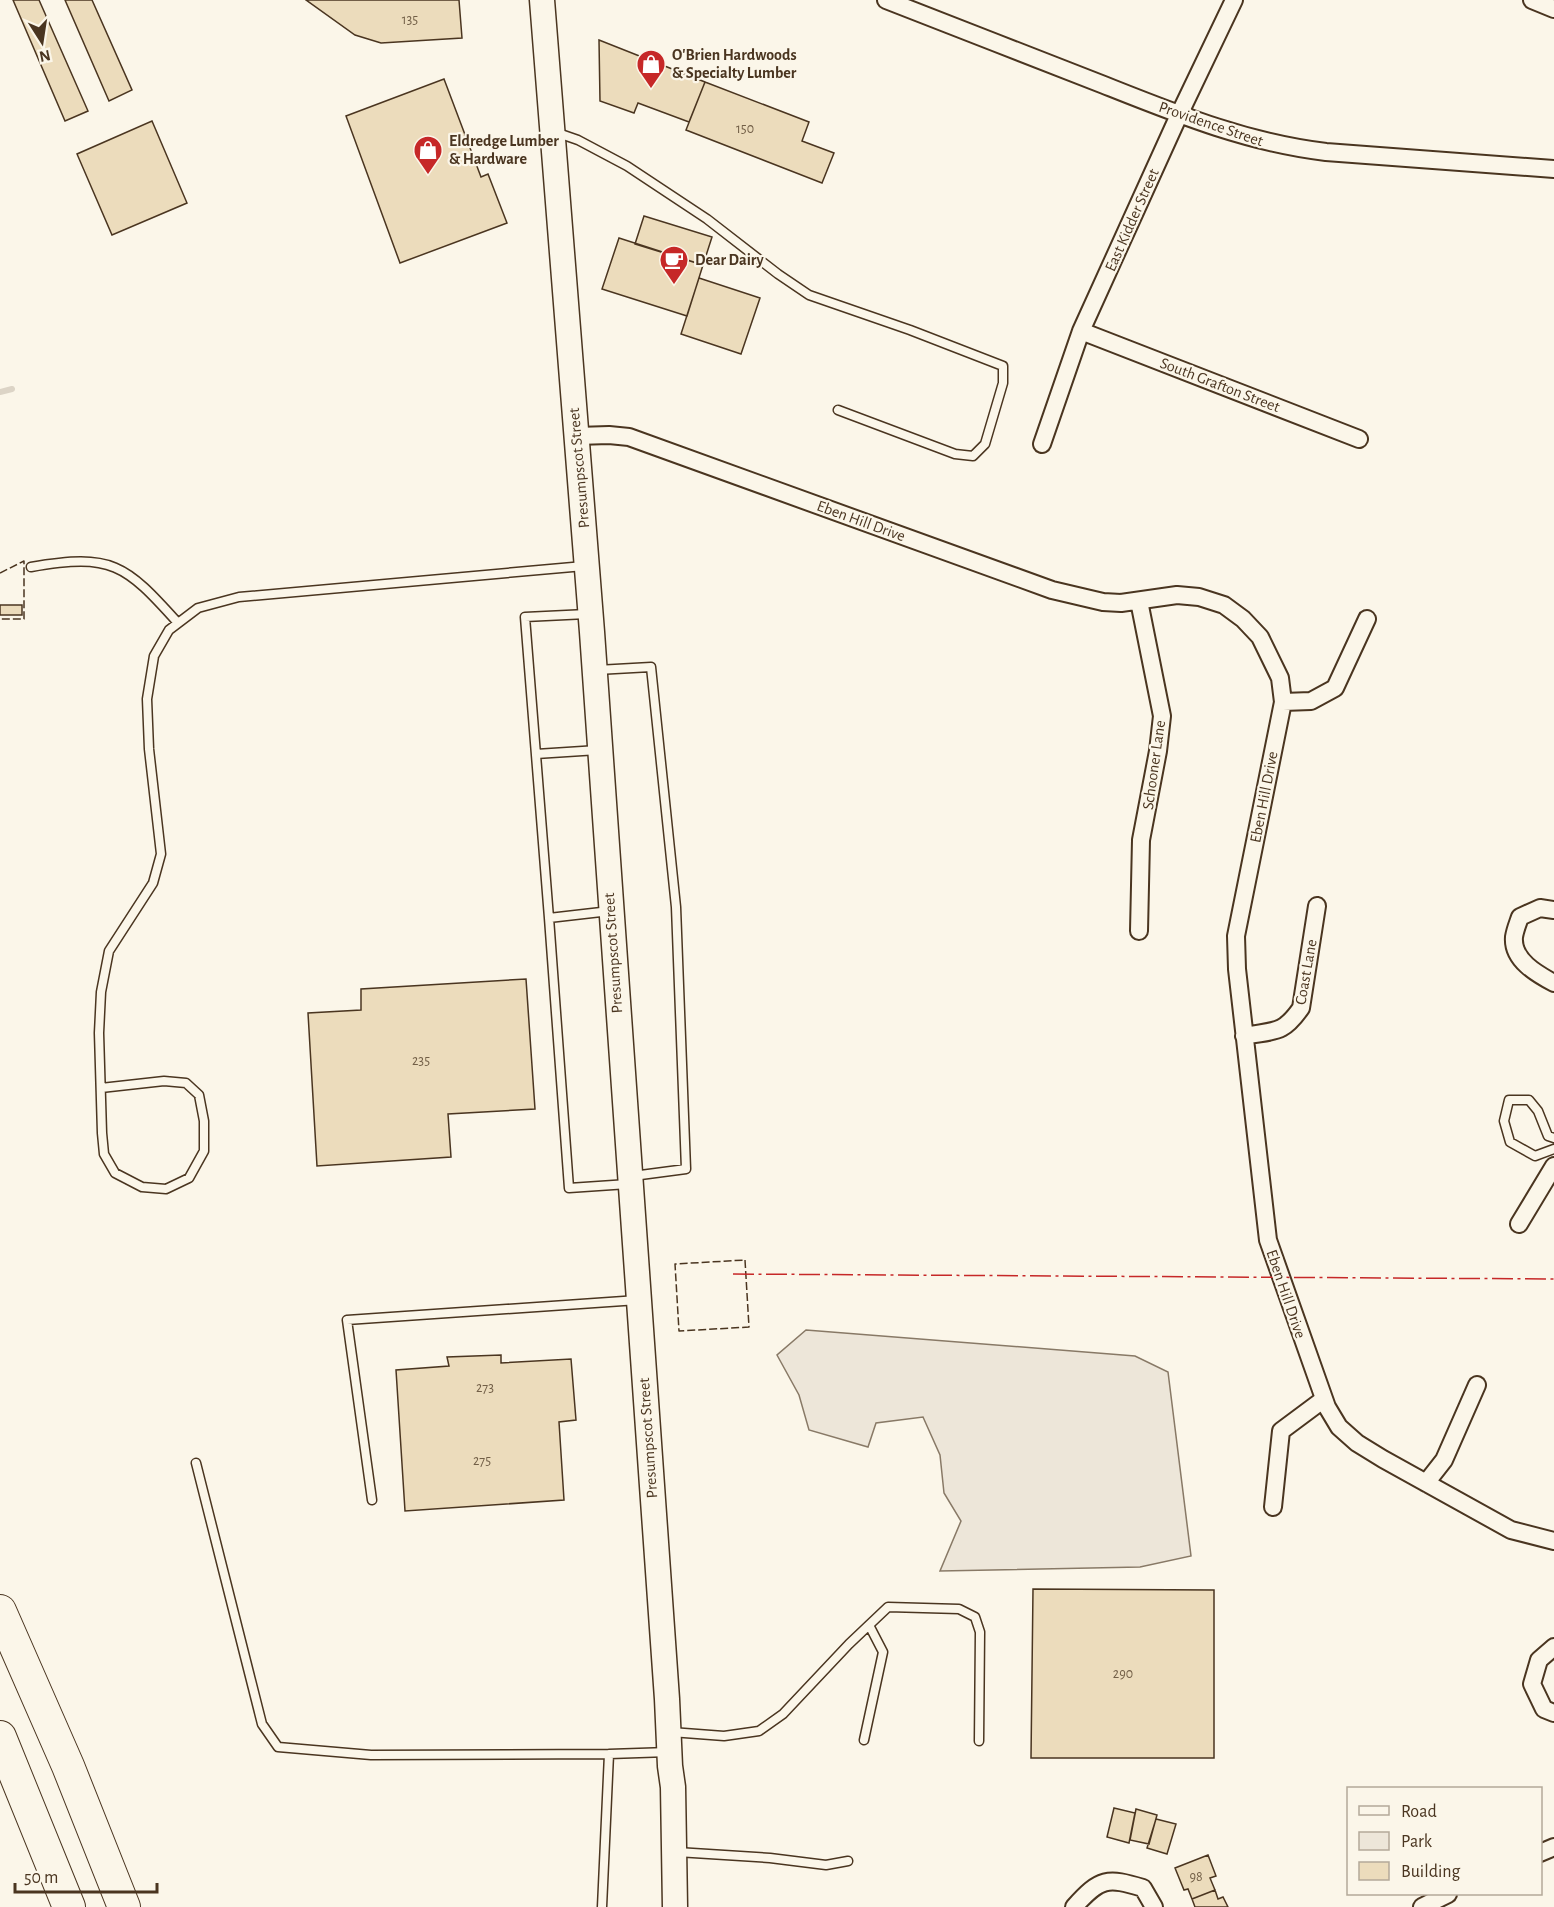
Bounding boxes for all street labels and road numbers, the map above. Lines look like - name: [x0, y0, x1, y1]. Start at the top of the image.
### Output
- street label: Providence Street: [1157, 99, 1265, 149]
- street label: East Kidder Street: [1102, 166, 1162, 274]
- street label: South Grafton Street: [1158, 355, 1282, 415]
- street label: Presumpscot Street: [566, 407, 592, 529]
- street label: Eben Hill Drive: [815, 498, 907, 544]
- street label: Schooner Lane: [1140, 719, 1168, 811]
- street label: Eben Hill Drive: [1247, 750, 1281, 844]
- street label: Presumpscot Street: [601, 892, 625, 1014]
- street label: Coast Lane: [1292, 938, 1320, 1006]
- street label: Eben Hill Drive: [1263, 1248, 1309, 1340]
- street label: Presumpscot Street: [636, 1377, 660, 1499]

